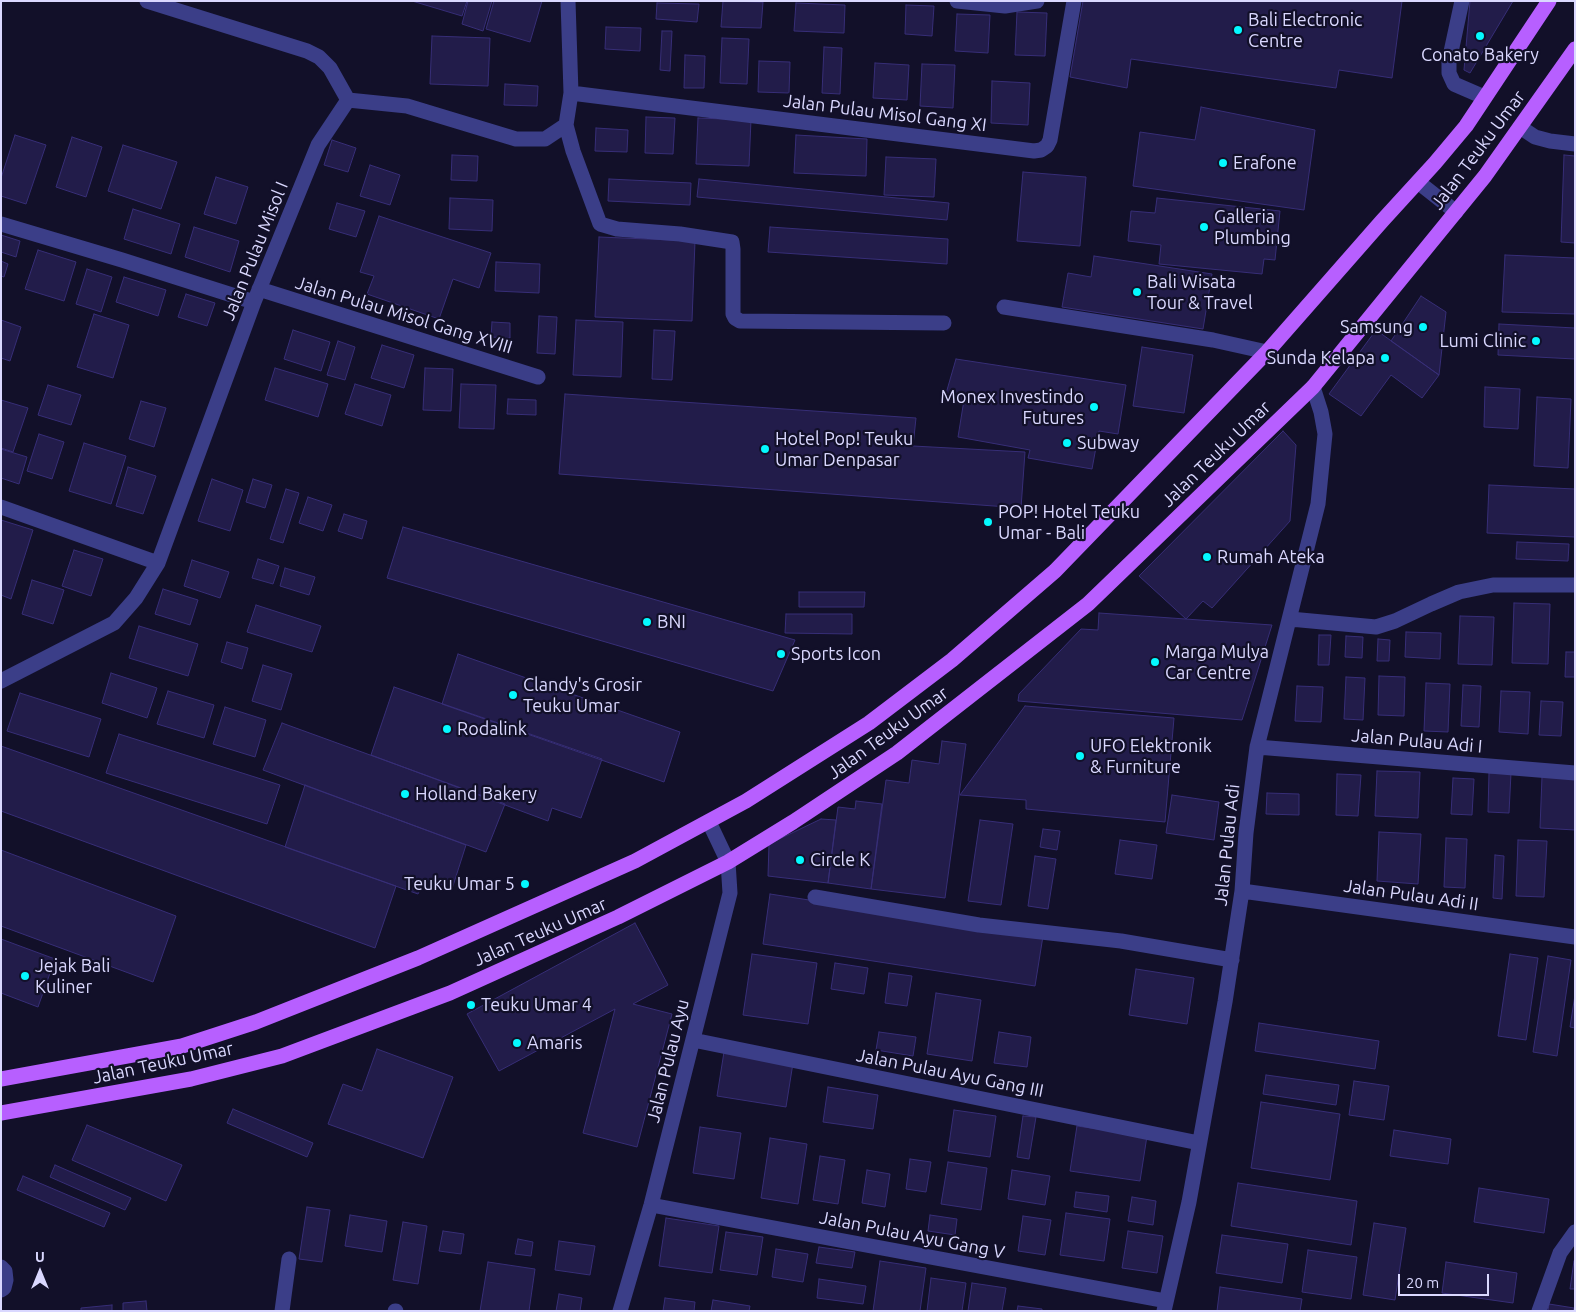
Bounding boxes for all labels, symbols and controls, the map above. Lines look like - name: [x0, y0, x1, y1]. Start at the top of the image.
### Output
- place label: Bali Electronic Centre: [1248, 9, 1362, 52]
- marker: Bali Electronic Centre: [1232, 24, 1244, 36]
- marker: Conato Bakery: [1474, 30, 1486, 42]
- place label: Conato Bakery: [1421, 44, 1539, 66]
- street label: Jalan Teuku Umar: [1426, 86, 1530, 214]
- street label: Jalan Pulau Misol Gang XI: [782, 90, 988, 136]
- place label: Erafone: [1233, 152, 1297, 174]
- marker: Erafone: [1217, 157, 1229, 169]
- street label: Jalan Pulau Misol I: [217, 178, 293, 324]
- place label: Galleria Plumbing: [1214, 206, 1291, 248]
- marker: Galleria Plumbing: [1198, 221, 1210, 233]
- place label: Bali Wisata Tour & Travel: [1147, 271, 1253, 314]
- street label: Jalan Pulau Misol Gang XVIII: [293, 272, 515, 358]
- marker: Bali Wisata Tour & Travel: [1131, 286, 1143, 298]
- place label: Samsung: [1340, 316, 1413, 338]
- marker: Samsung: [1417, 321, 1429, 333]
- place label: Lumi Clinic: [1439, 330, 1526, 352]
- marker: Lumi Clinic: [1530, 335, 1542, 347]
- place label: Sunda Kelapa: [1267, 347, 1375, 369]
- marker: Sunda Kelapa: [1379, 352, 1391, 364]
- place label: Monex Investindo Futures: [940, 386, 1084, 428]
- street label: Jalan Teuku Umar: [1157, 396, 1275, 512]
- marker: Monex Investindo Futures: [1088, 401, 1100, 413]
- place label: Hotel Pop! Teuku Umar Denpasar: [775, 428, 913, 470]
- place label: Subway: [1077, 432, 1139, 454]
- marker: Subway: [1061, 437, 1073, 449]
- marker: Hotel Pop! Teuku Umar Denpasar: [759, 443, 771, 455]
- place label: POP! Hotel Teuku Umar - Bali: [998, 501, 1140, 544]
- marker: POP! Hotel Teuku Umar - Bali: [982, 516, 994, 528]
- place label: Rumah Ateka: [1217, 546, 1325, 568]
- marker: Rumah Ateka: [1201, 551, 1213, 563]
- place label: BNI: [657, 611, 686, 633]
- marker: BNI: [641, 616, 653, 628]
- place label: Marga Mulya Car Centre: [1165, 641, 1269, 684]
- place label: Sports Icon: [791, 643, 881, 665]
- marker: Sports Icon: [775, 648, 787, 660]
- marker: Marga Mulya Car Centre: [1149, 656, 1161, 668]
- place label: Clandy's Grosir Teuku Umar: [523, 674, 642, 716]
- street label: Jalan Teuku Umar: [824, 682, 952, 784]
- marker: Clandy's Grosir Teuku Umar: [507, 689, 519, 701]
- place label: Rodalink: [457, 718, 527, 740]
- marker: Rodalink: [441, 723, 453, 735]
- street label: Jalan Pulau Adi I: [1351, 725, 1483, 757]
- place label: UFO Elektronik & Furniture: [1090, 735, 1212, 778]
- marker: UFO Elektronik & Furniture: [1074, 750, 1086, 762]
- place label: Holland Bakery: [415, 783, 537, 805]
- street label: Jalan Pulau Adi: [1210, 783, 1244, 907]
- marker: Holland Bakery: [399, 788, 411, 800]
- place label: Circle K: [810, 849, 870, 871]
- marker: Circle K: [794, 854, 806, 866]
- place label: Teuku Umar 5: [404, 873, 515, 895]
- street label: Jalan Pulau Adi II: [1342, 875, 1480, 915]
- marker: Teuku Umar 5: [519, 878, 531, 890]
- street label: Jalan Teuku Umar: [470, 893, 610, 971]
- place label: Jejak Bali Kuliner: [35, 955, 110, 998]
- marker: Jejak Bali Kuliner: [19, 970, 31, 982]
- place label: Teuku Umar 4: [481, 994, 592, 1016]
- street label: Jalan Pulau Ayu: [642, 997, 694, 1125]
- marker: Teuku Umar 4: [465, 999, 477, 1011]
- place label: Amaris: [527, 1032, 582, 1054]
- marker: Amaris: [511, 1037, 523, 1049]
- street label: Jalan Teuku Umar: [91, 1038, 235, 1088]
- street label: Jalan Pulau Ayu Gang III: [854, 1044, 1046, 1102]
- street label: Jalan Pulau Ayu Gang V: [818, 1206, 1006, 1264]
- north arrow: [15, 1247, 65, 1297]
- text: U: [35, 1249, 45, 1265]
- scale bar: [1401, 1264, 1492, 1296]
- text: 20 m: [1406, 1274, 1439, 1291]

